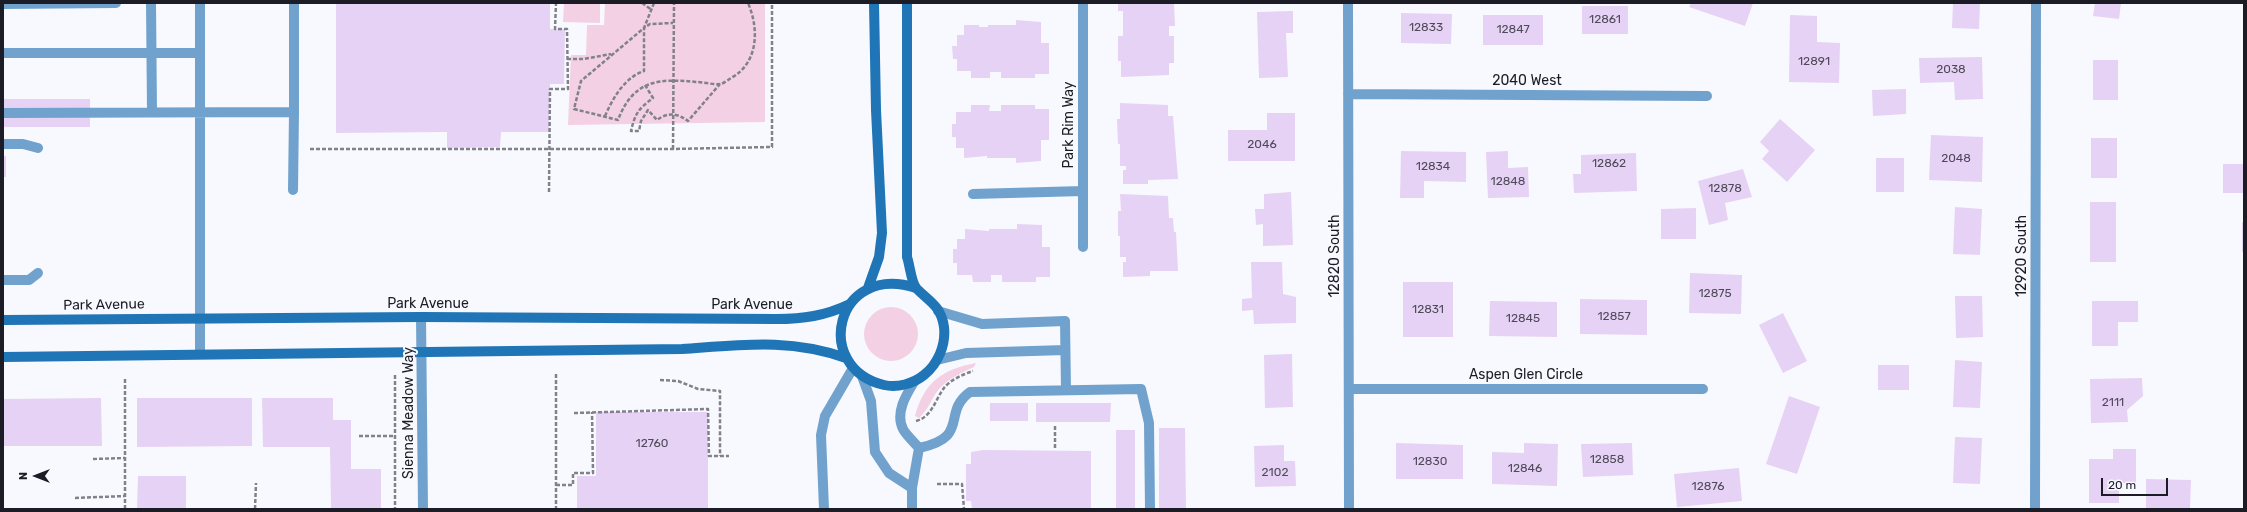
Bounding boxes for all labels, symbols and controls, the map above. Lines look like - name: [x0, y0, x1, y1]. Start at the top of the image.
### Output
- house number: 12861: [1589, 13, 1621, 27]
- house number: 12833: [1409, 21, 1443, 35]
- house number: 12847: [1496, 23, 1530, 37]
- house number: 12891: [1798, 55, 1830, 69]
- house number: 2038: [1936, 63, 1966, 77]
- street label: 2040 West: [1492, 73, 1562, 89]
- street label: Park Rim Way: [1061, 81, 1077, 169]
- house number: 2046: [1247, 138, 1277, 152]
- house number: 2048: [1941, 152, 1971, 166]
- house number: 12862: [1592, 157, 1626, 171]
- house number: 12834: [1416, 160, 1450, 174]
- house number: 12848: [1491, 175, 1525, 189]
- house number: 12878: [1708, 182, 1742, 196]
- street label: 12820 South: [1327, 215, 1343, 297]
- street label: 12920 South: [2014, 215, 2030, 297]
- house number: 12875: [1698, 287, 1732, 301]
- street label: Park Avenue: [63, 296, 145, 314]
- street label: Park Avenue: [387, 296, 469, 312]
- street label: Park Avenue: [711, 297, 793, 313]
- house number: 12831: [1412, 303, 1444, 317]
- house number: 12857: [1597, 310, 1631, 324]
- house number: 12845: [1506, 312, 1540, 326]
- street label: Sienna Meadow Way: [401, 347, 417, 479]
- street label: Aspen Glen Circle: [1469, 367, 1583, 383]
- house number: 2111: [2102, 396, 2124, 410]
- house number: 12760: [636, 437, 668, 451]
- house number: 12858: [1590, 453, 1624, 467]
- house number: 12830: [1413, 455, 1447, 469]
- north arrow: [16, 456, 56, 496]
- house number: 12846: [1508, 462, 1542, 476]
- house number: 2102: [1262, 466, 1288, 480]
- scale bar: [2103, 470, 2170, 496]
- text: N: [17, 472, 30, 480]
- text: 20 m: [2108, 478, 2136, 492]
- house number: 12876: [1692, 480, 1724, 494]

